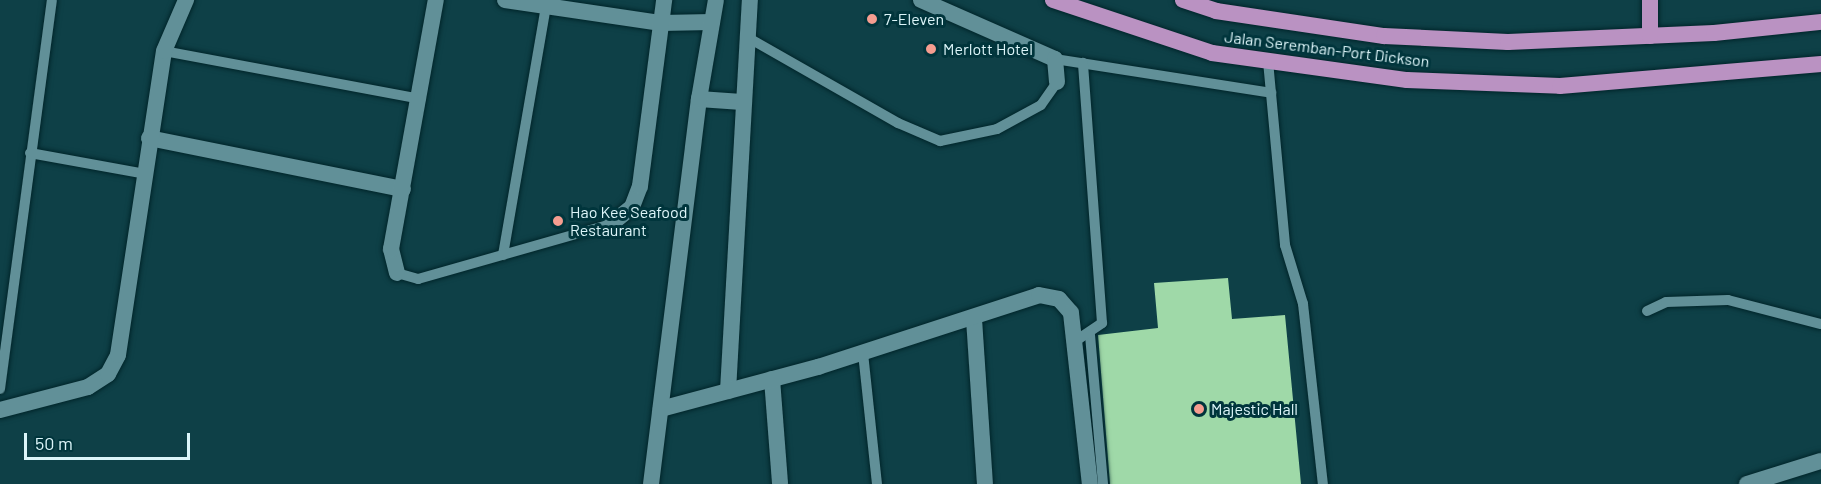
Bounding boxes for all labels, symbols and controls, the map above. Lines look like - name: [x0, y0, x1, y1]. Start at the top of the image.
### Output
- place label: 7-Eleven: [884, 9, 944, 29]
- marker: 7-Eleven: [865, 12, 879, 26]
- street label: Jalan Seremban-Port Dickson: [1223, 27, 1431, 71]
- place label: Merlott Hotel: [943, 39, 1033, 59]
- marker: Merlott Hotel: [924, 42, 938, 56]
- place label: Hao Kee Seafood Restaurant: [570, 202, 687, 240]
- marker: Hao Kee Seafood Restaurant: [551, 214, 565, 228]
- place label: Majestic Hall: [1211, 399, 1298, 419]
- marker: Majestic Hall: [1192, 402, 1206, 416]
- scale bar: [27, 421, 194, 459]
- text: 50 m: [35, 432, 73, 454]

